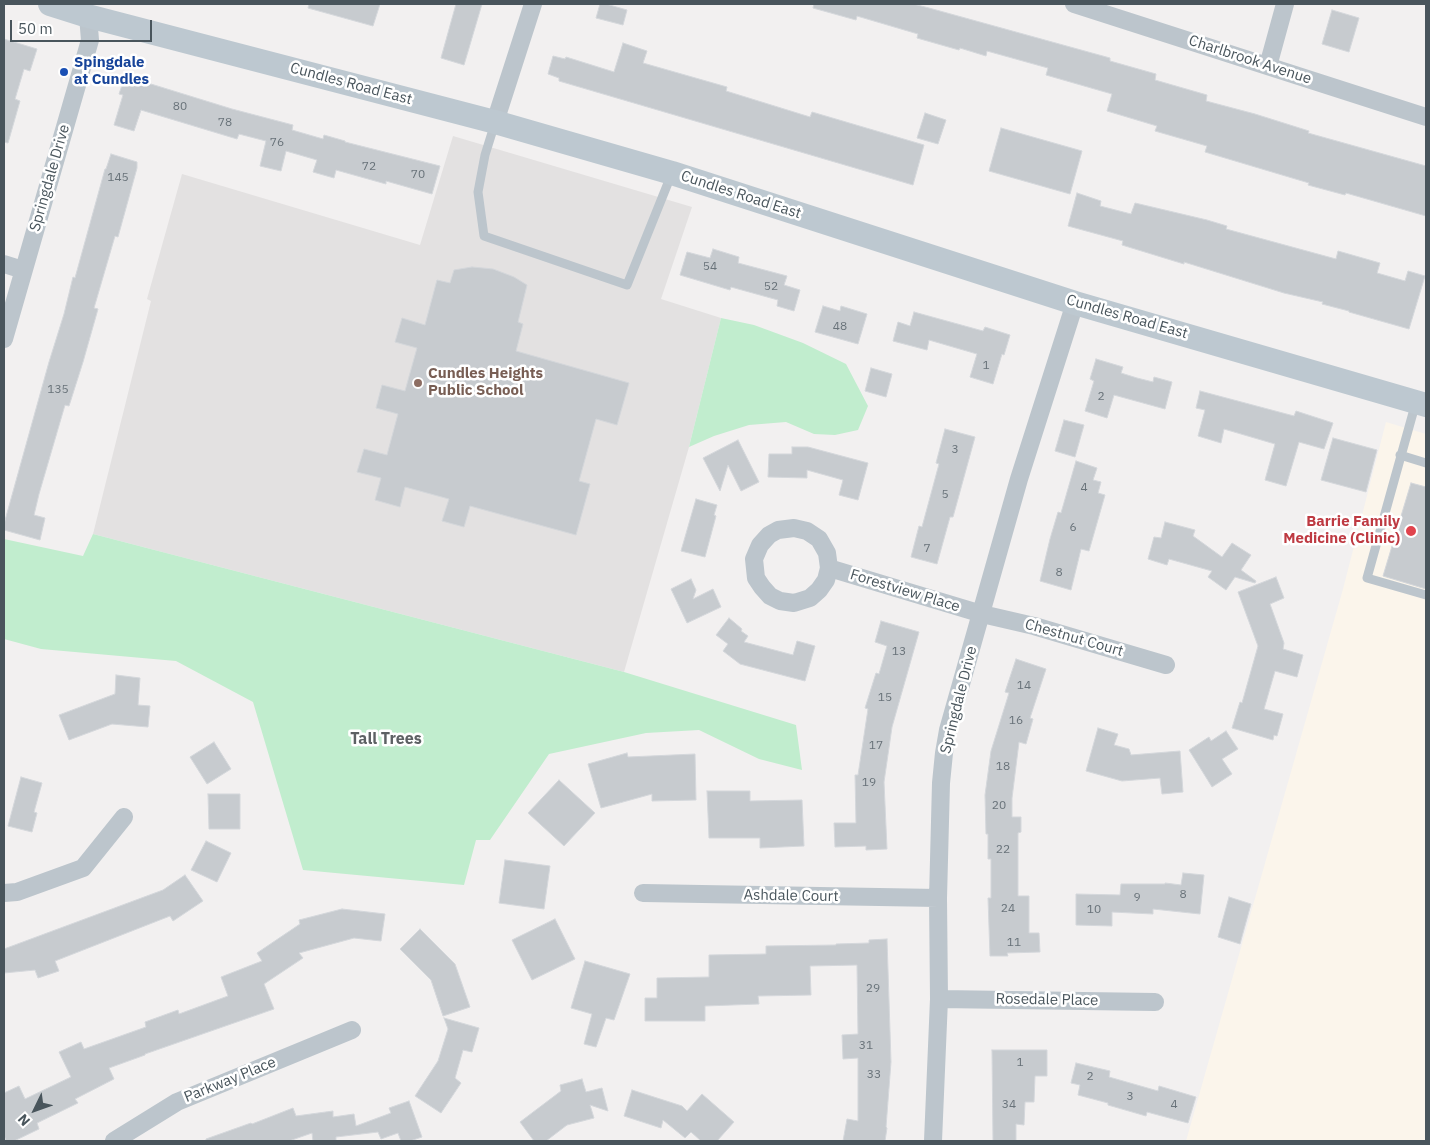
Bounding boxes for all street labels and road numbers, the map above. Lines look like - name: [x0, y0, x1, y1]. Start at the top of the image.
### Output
- street label: Charlbrook Avenue: [1186, 32, 1314, 88]
- street label: Cundles Road East: [288, 59, 414, 109]
- street label: Springdale Drive: [26, 122, 74, 234]
- street label: Cundles Road East: [679, 167, 803, 223]
- street label: Cundles Road East: [1064, 291, 1190, 343]
- street label: Forestview Place: [848, 566, 962, 616]
- street label: Chestnut Court: [1023, 615, 1125, 661]
- street label: Springdale Drive: [937, 644, 981, 756]
- street label: Ashdale Court: [743, 886, 839, 906]
- street label: Rosedale Place: [995, 990, 1099, 1010]
- street label: Parkway Place: [181, 1053, 279, 1107]

